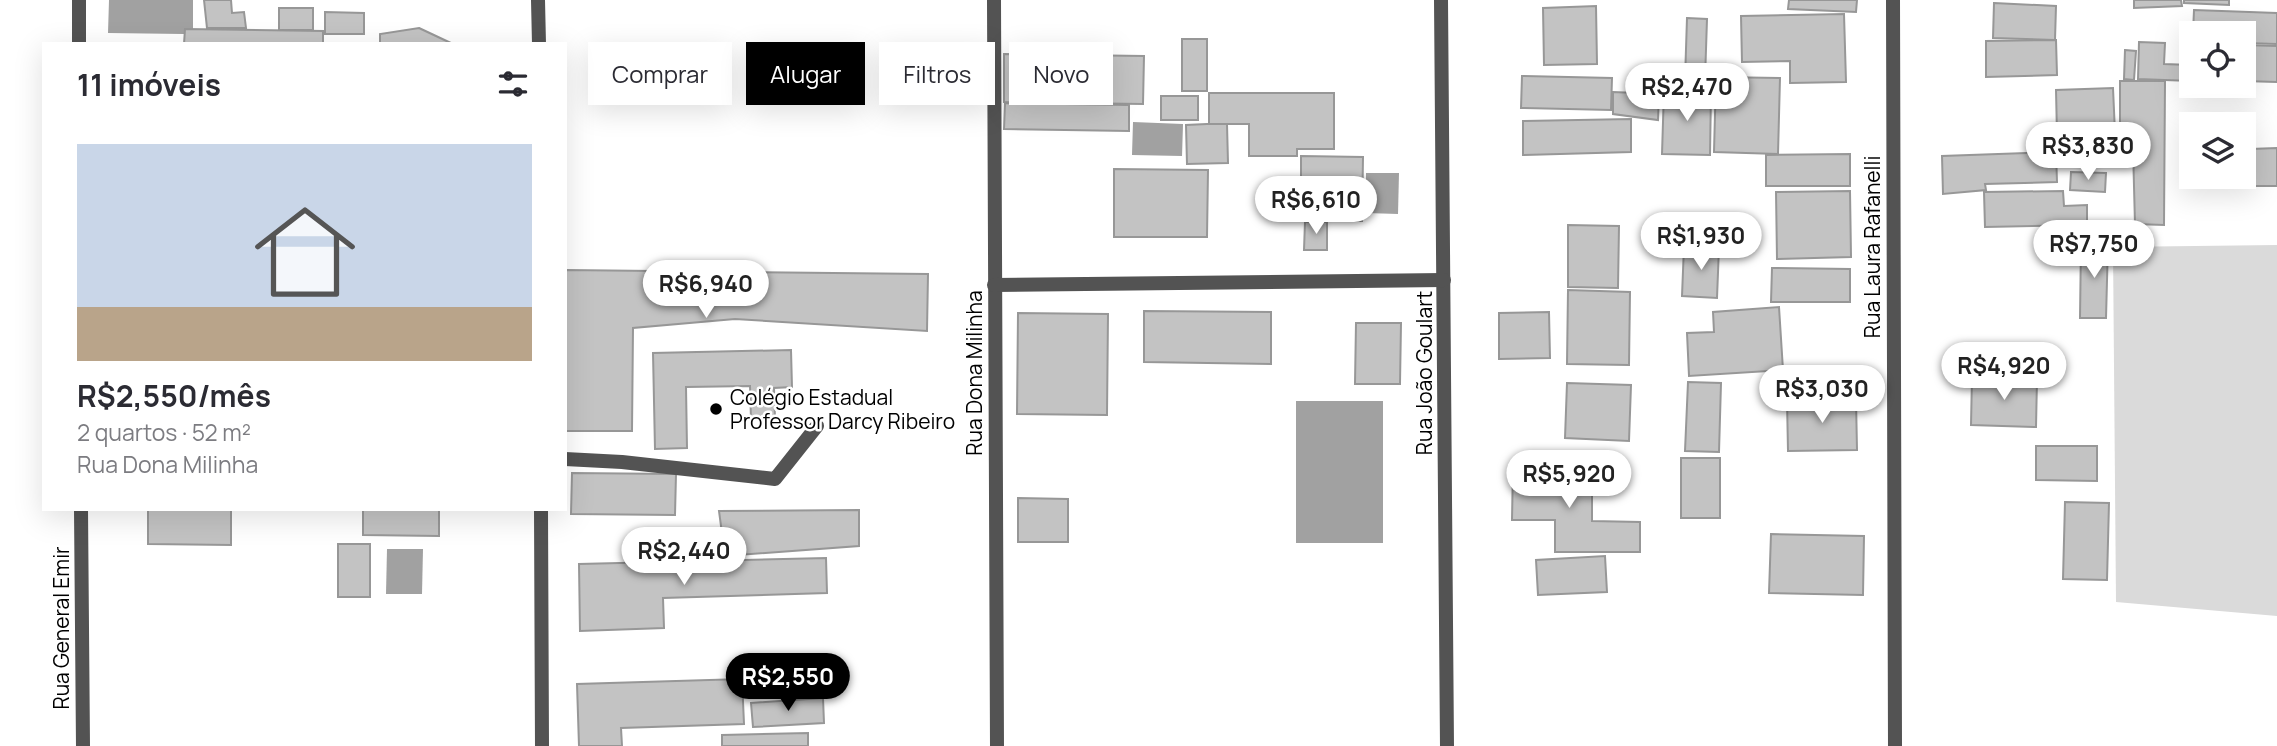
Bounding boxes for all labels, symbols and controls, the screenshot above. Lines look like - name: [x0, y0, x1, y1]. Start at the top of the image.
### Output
- map controls: [2179, 21, 2256, 189]
- button: locate: [2179, 21, 2256, 98]
- chip: Comprar: [588, 42, 732, 105]
- chip: Alugar: [746, 42, 865, 105]
- chip: Filtros: [879, 42, 995, 105]
- chip: Novo: [1009, 42, 1113, 105]
- text: 11 imóveis: [77, 64, 221, 105]
- pin: R$2,470: [1622, 64, 1752, 123]
- icon: filters: [494, 65, 532, 103]
- text: R$2,470: [1641, 70, 1733, 102]
- button: layers: [2179, 112, 2256, 189]
- pin: R$3,830: [2023, 122, 2153, 182]
- text: R$3,830: [2042, 129, 2134, 161]
- street label: Rua Laura Rafanelli: [1858, 156, 1886, 338]
- pin: R$6,610: [1251, 176, 1381, 236]
- text: R$6,610: [1271, 183, 1361, 215]
- icon: home: [242, 189, 368, 315]
- pin: R$1,930: [1636, 212, 1766, 272]
- text: R$1,930: [1657, 219, 1745, 251]
- pin: R$7,750: [2029, 220, 2159, 280]
- text: R$7,750: [2049, 227, 2139, 259]
- pin: R$6,940: [641, 260, 771, 320]
- text: R$6,940: [659, 267, 753, 299]
- street label: Rua Dona Milinha: [960, 290, 988, 456]
- street label: Rua João Goulart: [1410, 291, 1438, 455]
- pin: R$4,920: [1939, 342, 2069, 402]
- text: R$4,920: [1957, 349, 2051, 381]
- pin: R$3,030: [1757, 366, 1887, 425]
- text: R$3,030: [1775, 372, 1869, 404]
- text: R$2,550/mês: [77, 375, 271, 416]
- place label: Colégio Estadual Professor Darcy Ribeiro: [730, 383, 955, 435]
- marker: Colégio Estadual Professor Darcy Ribeiro: [708, 401, 724, 417]
- text: 2 quartos · 52 m²: [77, 416, 251, 448]
- text: Rua Dona Milinha: [77, 448, 258, 480]
- pin: R$5,920: [1504, 450, 1634, 510]
- text: R$5,920: [1522, 457, 1616, 489]
- pin: R$2,440: [619, 528, 749, 587]
- text: R$2,440: [637, 534, 731, 566]
- street label: Rua General Emir: [47, 546, 75, 710]
- pin: R$2,550: [723, 654, 853, 713]
- text: R$2,550: [742, 660, 834, 692]

